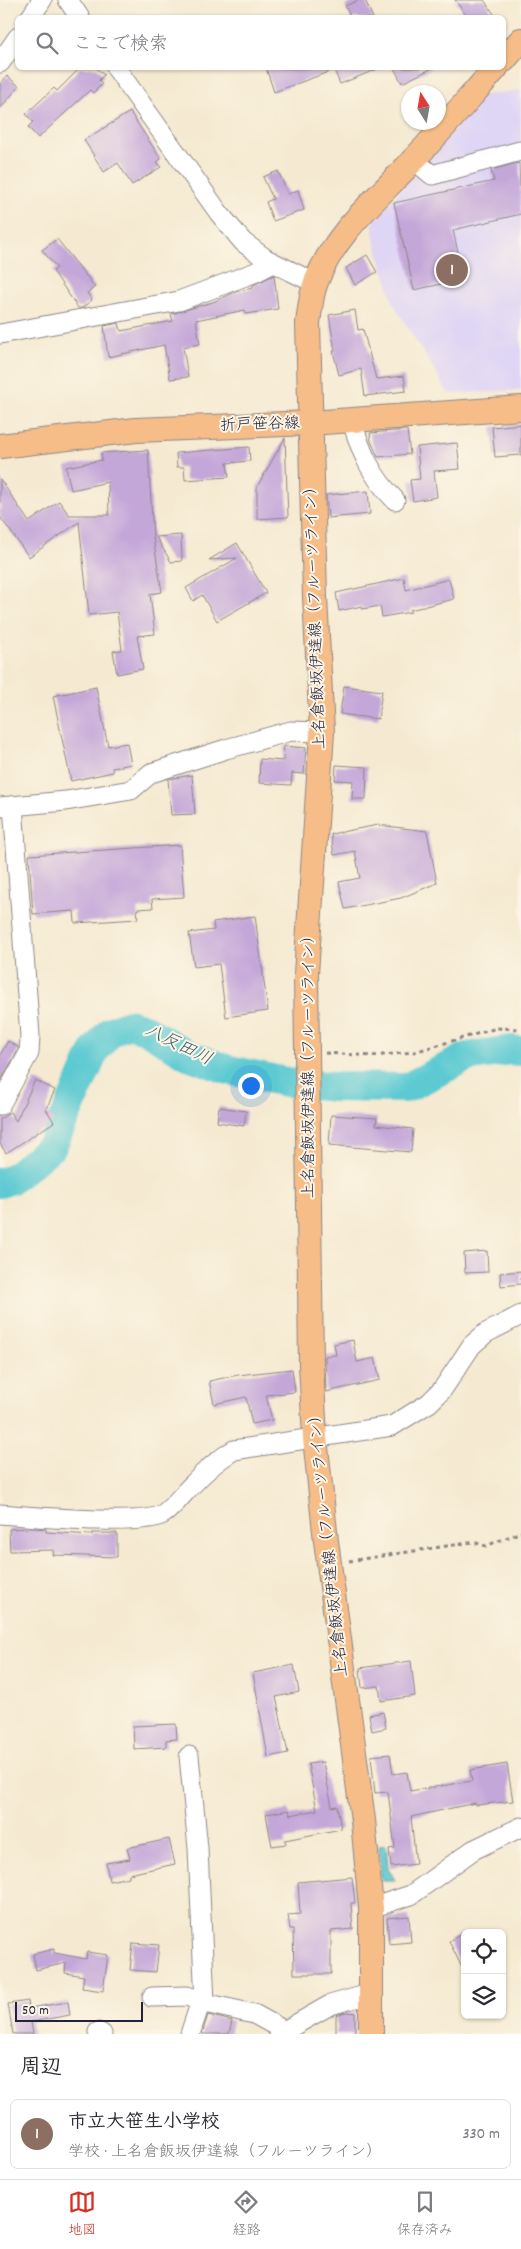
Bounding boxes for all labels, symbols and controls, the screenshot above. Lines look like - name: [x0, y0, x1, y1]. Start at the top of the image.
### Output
- search box: [15, 15, 506, 70]
- icon: search: [33, 29, 61, 57]
- text: ここで検索: [73, 32, 168, 59]
- north arrow: [401, 85, 446, 130]
- pin: 1: [436, 251, 468, 289]
- street label: 折戸笹谷線: [220, 412, 300, 438]
- street label: 上名倉飯坂伊達線（フルーツライン）: [300, 478, 332, 750]
- street label: 上名倉飯坂伊達線（フルーツライン）: [298, 927, 321, 1199]
- water label: 八反田川: [140, 1019, 216, 1073]
- your location: [238, 1073, 264, 1099]
- street label: 上名倉飯坂伊達線（フルーツライン）: [303, 1406, 355, 1678]
- map controls: [461, 1929, 506, 2019]
- button: locate: [461, 1929, 506, 1974]
- button: layers: [461, 1974, 506, 2019]
- scale bar: [15, 1999, 142, 2022]
- text: 50 m: [22, 2001, 49, 2021]
- text: 周辺: [20, 2054, 62, 2084]
- text: 市立大笹生小学校: [68, 2110, 220, 2137]
- text: 1: [35, 2123, 39, 2146]
- text: 330 m: [462, 2123, 500, 2146]
- text: 学校 · 上名倉飯坂伊達線（フルーツライン）: [68, 2141, 382, 2164]
- tab: 地図: [68, 2188, 96, 2241]
- tab: 経路: [232, 2188, 260, 2241]
- tab: 保存済み: [397, 2188, 453, 2241]

